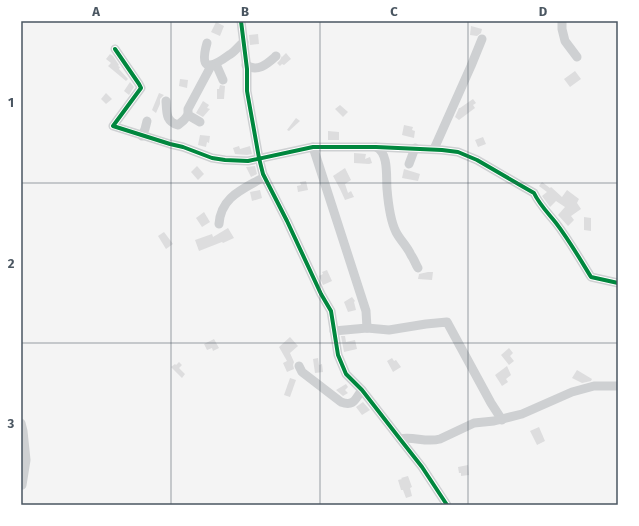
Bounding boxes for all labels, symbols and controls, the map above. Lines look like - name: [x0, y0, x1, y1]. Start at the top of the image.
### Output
- text: A: [91, 4, 100, 19]
- text: B: [241, 4, 249, 19]
- text: C: [390, 4, 398, 19]
- text: D: [539, 4, 548, 19]
- text: 1: [8, 95, 14, 110]
- text: 2: [8, 256, 15, 271]
- text: 3: [7, 416, 15, 431]

